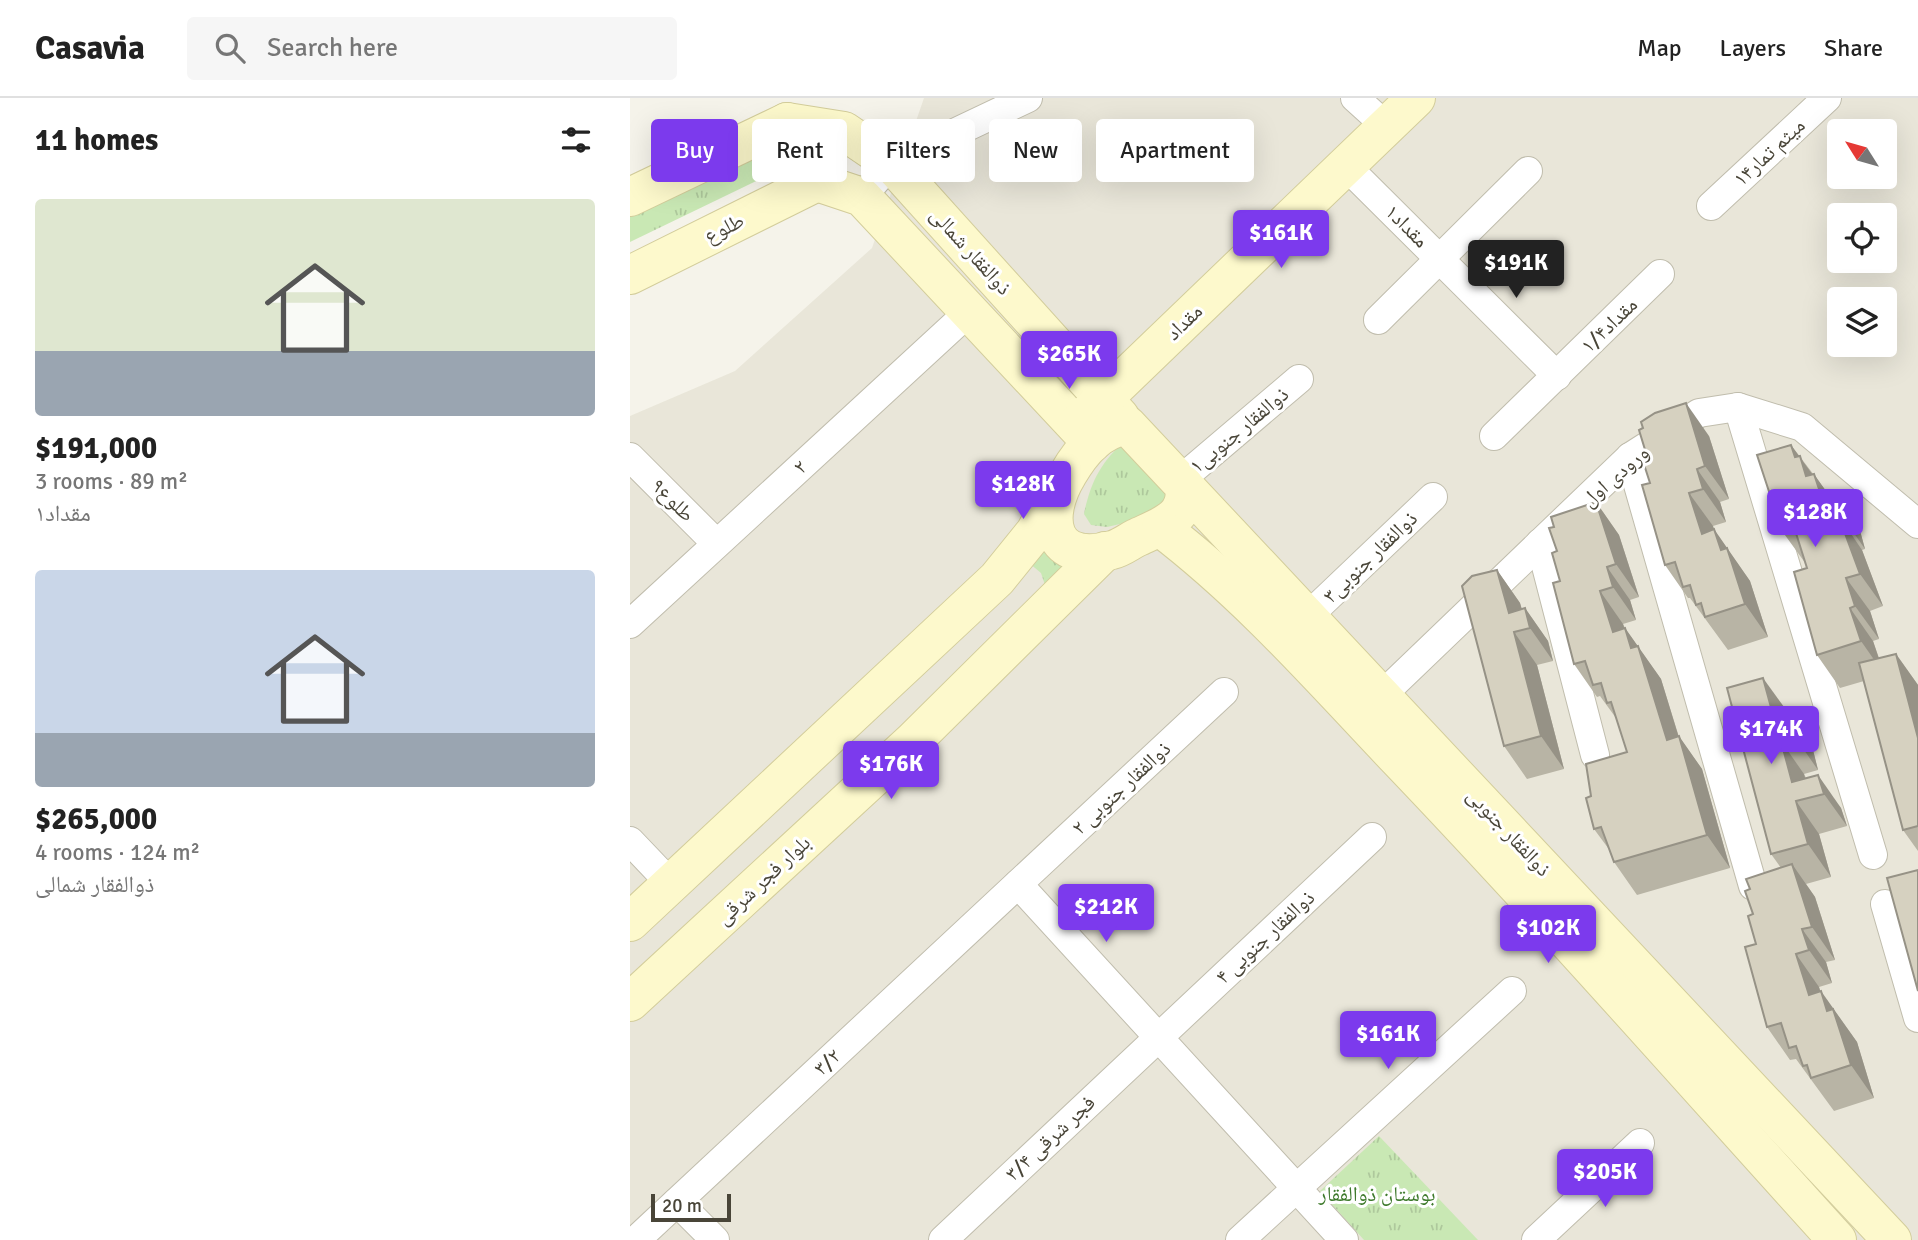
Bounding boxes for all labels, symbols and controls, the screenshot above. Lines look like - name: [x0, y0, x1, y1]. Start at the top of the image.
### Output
- search box: [187, 17, 677, 80]
- text: Casavia: [35, 28, 145, 69]
- icon: search: [211, 29, 249, 67]
- text: Search here: [267, 32, 398, 64]
- text: Map: [1637, 33, 1682, 63]
- text: Layers: [1720, 33, 1786, 63]
- text: Share: [1824, 33, 1883, 63]
- street label: میثم تمار۱۴: [1728, 112, 1811, 192]
- chip: Buy: [651, 119, 738, 182]
- chip: Rent: [752, 119, 847, 182]
- chip: Filters: [861, 119, 975, 182]
- chip: New: [989, 119, 1082, 182]
- chip: Apartment: [1096, 119, 1254, 182]
- north arrow: [1827, 119, 1897, 189]
- map controls: [1827, 119, 1897, 357]
- icon: filters: [557, 121, 595, 159]
- text: 11 homes: [35, 122, 158, 159]
- street label: مقداد۱: [1380, 199, 1434, 253]
- street label: ذوالفقار شمالی: [925, 202, 1017, 300]
- button: locate: [1827, 203, 1897, 273]
- street label: طلوع: [700, 207, 748, 249]
- pin: $161K: [1232, 211, 1330, 270]
- text: $161K: [1249, 218, 1313, 247]
- pin: $191K: [1467, 240, 1565, 300]
- icon: home: [252, 245, 378, 371]
- text: $191K: [1484, 248, 1548, 277]
- button: layers: [1827, 287, 1897, 357]
- street label: مقداد۱/۴: [1575, 292, 1643, 358]
- street label: مقداد: [1160, 298, 1208, 346]
- pin: $265K: [1020, 331, 1118, 391]
- text: $265K: [1037, 339, 1101, 368]
- street label: ذوالفقار جنوبی۱: [1184, 381, 1294, 479]
- text: $191,000: [35, 430, 157, 467]
- street label: ورودی اول: [1576, 439, 1654, 513]
- street label: ۲: [788, 454, 812, 480]
- pin: $128K: [974, 462, 1072, 521]
- text: 3 rooms · 89 m²: [35, 467, 188, 496]
- text: $128K: [991, 469, 1055, 498]
- street label: طلوع۹: [646, 473, 700, 527]
- pin: $128K: [1766, 490, 1864, 549]
- text: $128K: [1783, 497, 1847, 526]
- text: مقداد۱: [35, 499, 91, 528]
- street label: ذوالفقار جنوبی۳: [1317, 506, 1423, 608]
- icon: home: [252, 616, 378, 742]
- pin: $174K: [1722, 706, 1820, 766]
- text: $174K: [1739, 714, 1803, 743]
- street label: ۲ ذوالفقار جنوبی: [1066, 736, 1176, 840]
- pin: $176K: [842, 742, 940, 801]
- text: $176K: [859, 749, 923, 778]
- street label: ذوالفقار جنوبی: [1461, 782, 1557, 882]
- text: $265,000: [35, 801, 157, 838]
- street label: بلوار فجر شرقی: [710, 830, 816, 930]
- text: 4 rooms · 124 m²: [35, 838, 200, 867]
- text: ذوالفقار شمالی: [35, 870, 154, 899]
- pin: $212K: [1057, 884, 1155, 944]
- street label: ۴ ذوالفقار جنوبی: [1210, 885, 1320, 989]
- text: $212K: [1074, 892, 1138, 921]
- pin: $102K: [1499, 906, 1597, 965]
- text: $102K: [1516, 913, 1580, 942]
- pin: $161K: [1339, 1012, 1437, 1071]
- text: $161K: [1356, 1019, 1420, 1048]
- street label: ۳/۲: [808, 1043, 846, 1081]
- street label: ۳/۴ فجر شرقی: [1000, 1090, 1100, 1186]
- pin: $205K: [1556, 1150, 1654, 1209]
- text: $205K: [1573, 1157, 1637, 1186]
- park label: بوستان ذوالفقار: [1318, 1181, 1435, 1207]
- scale bar: [651, 1191, 732, 1223]
- text: 20 m: [662, 1194, 702, 1218]

